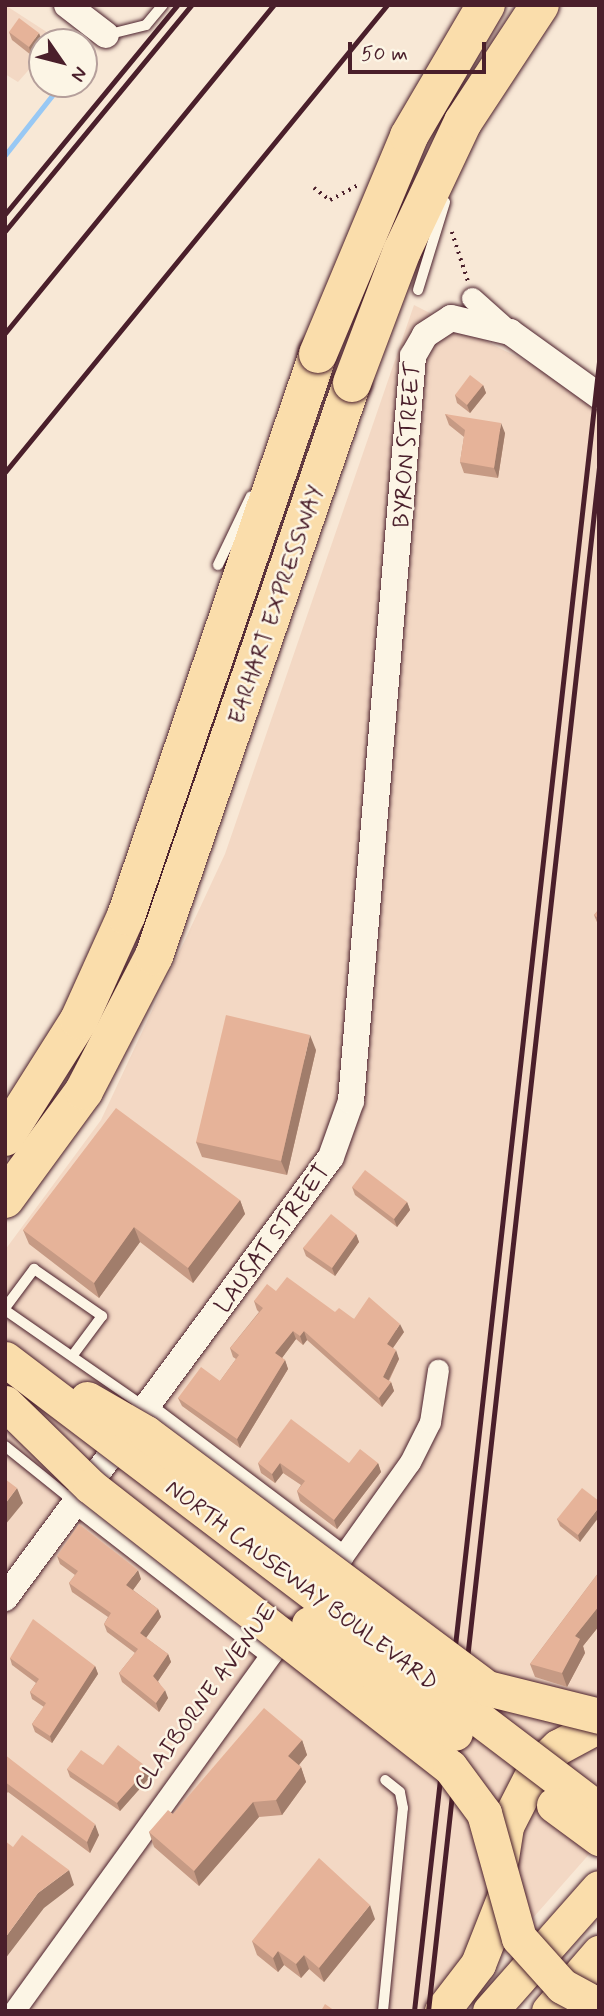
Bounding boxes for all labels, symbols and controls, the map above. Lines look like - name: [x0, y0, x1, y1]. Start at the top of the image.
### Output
- north arrow: [28, 28, 98, 98]
- scale bar: [352, 28, 490, 72]
- text: 50 m: [361, 40, 408, 68]
- text: N: [65, 62, 93, 87]
- street label: BYRON STREET: [388, 361, 428, 529]
- street label: EARHART EXPRESSWAY: [223, 483, 331, 727]
- street label: LAUSAT STREET: [210, 1159, 336, 1319]
- street label: NORTH CAUSEWAY BOULEVARD: [160, 1475, 442, 1697]
- street label: CLAIBORNE AVENUE: [129, 1599, 283, 1797]

